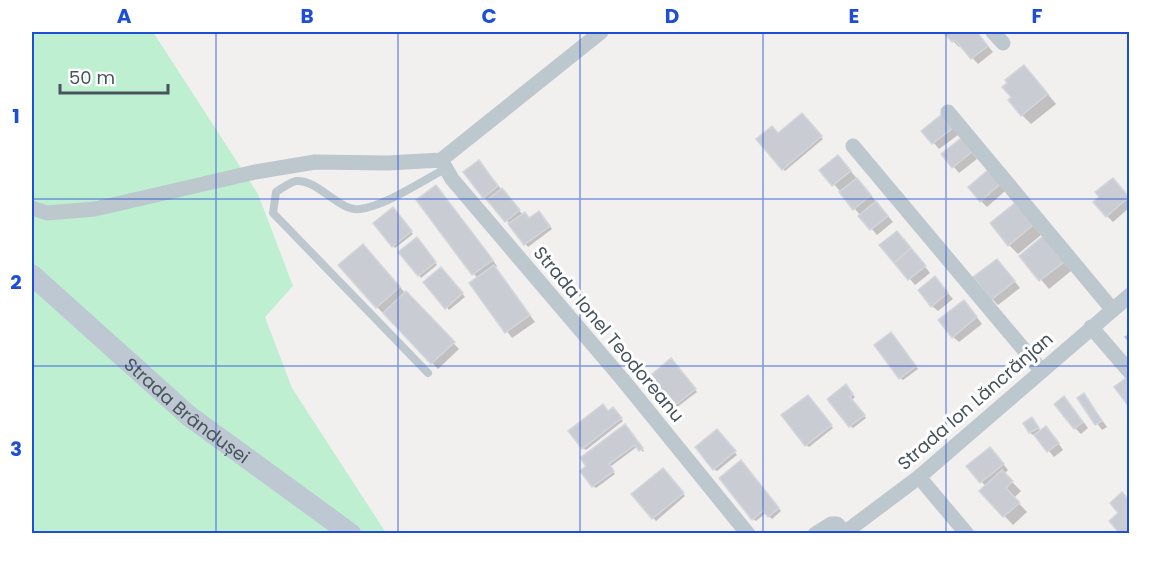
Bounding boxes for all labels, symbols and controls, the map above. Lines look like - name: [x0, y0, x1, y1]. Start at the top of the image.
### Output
- text: A: [117, 2, 132, 30]
- text: B: [300, 2, 314, 30]
- text: C: [481, 2, 497, 30]
- text: D: [665, 2, 679, 30]
- text: E: [849, 2, 859, 30]
- text: F: [1032, 2, 1043, 30]
- scale bar: [60, 57, 168, 95]
- text: 50 m: [69, 65, 115, 90]
- text: 1: [12, 102, 20, 130]
- street label: Strada Ionel Teodoreanu: [528, 241, 690, 427]
- text: 2: [10, 268, 22, 296]
- street label: Strada Ion Lăncrănjan: [892, 326, 1058, 476]
- street label: Strada Brândușei: [119, 351, 255, 469]
- text: 3: [10, 435, 22, 463]

